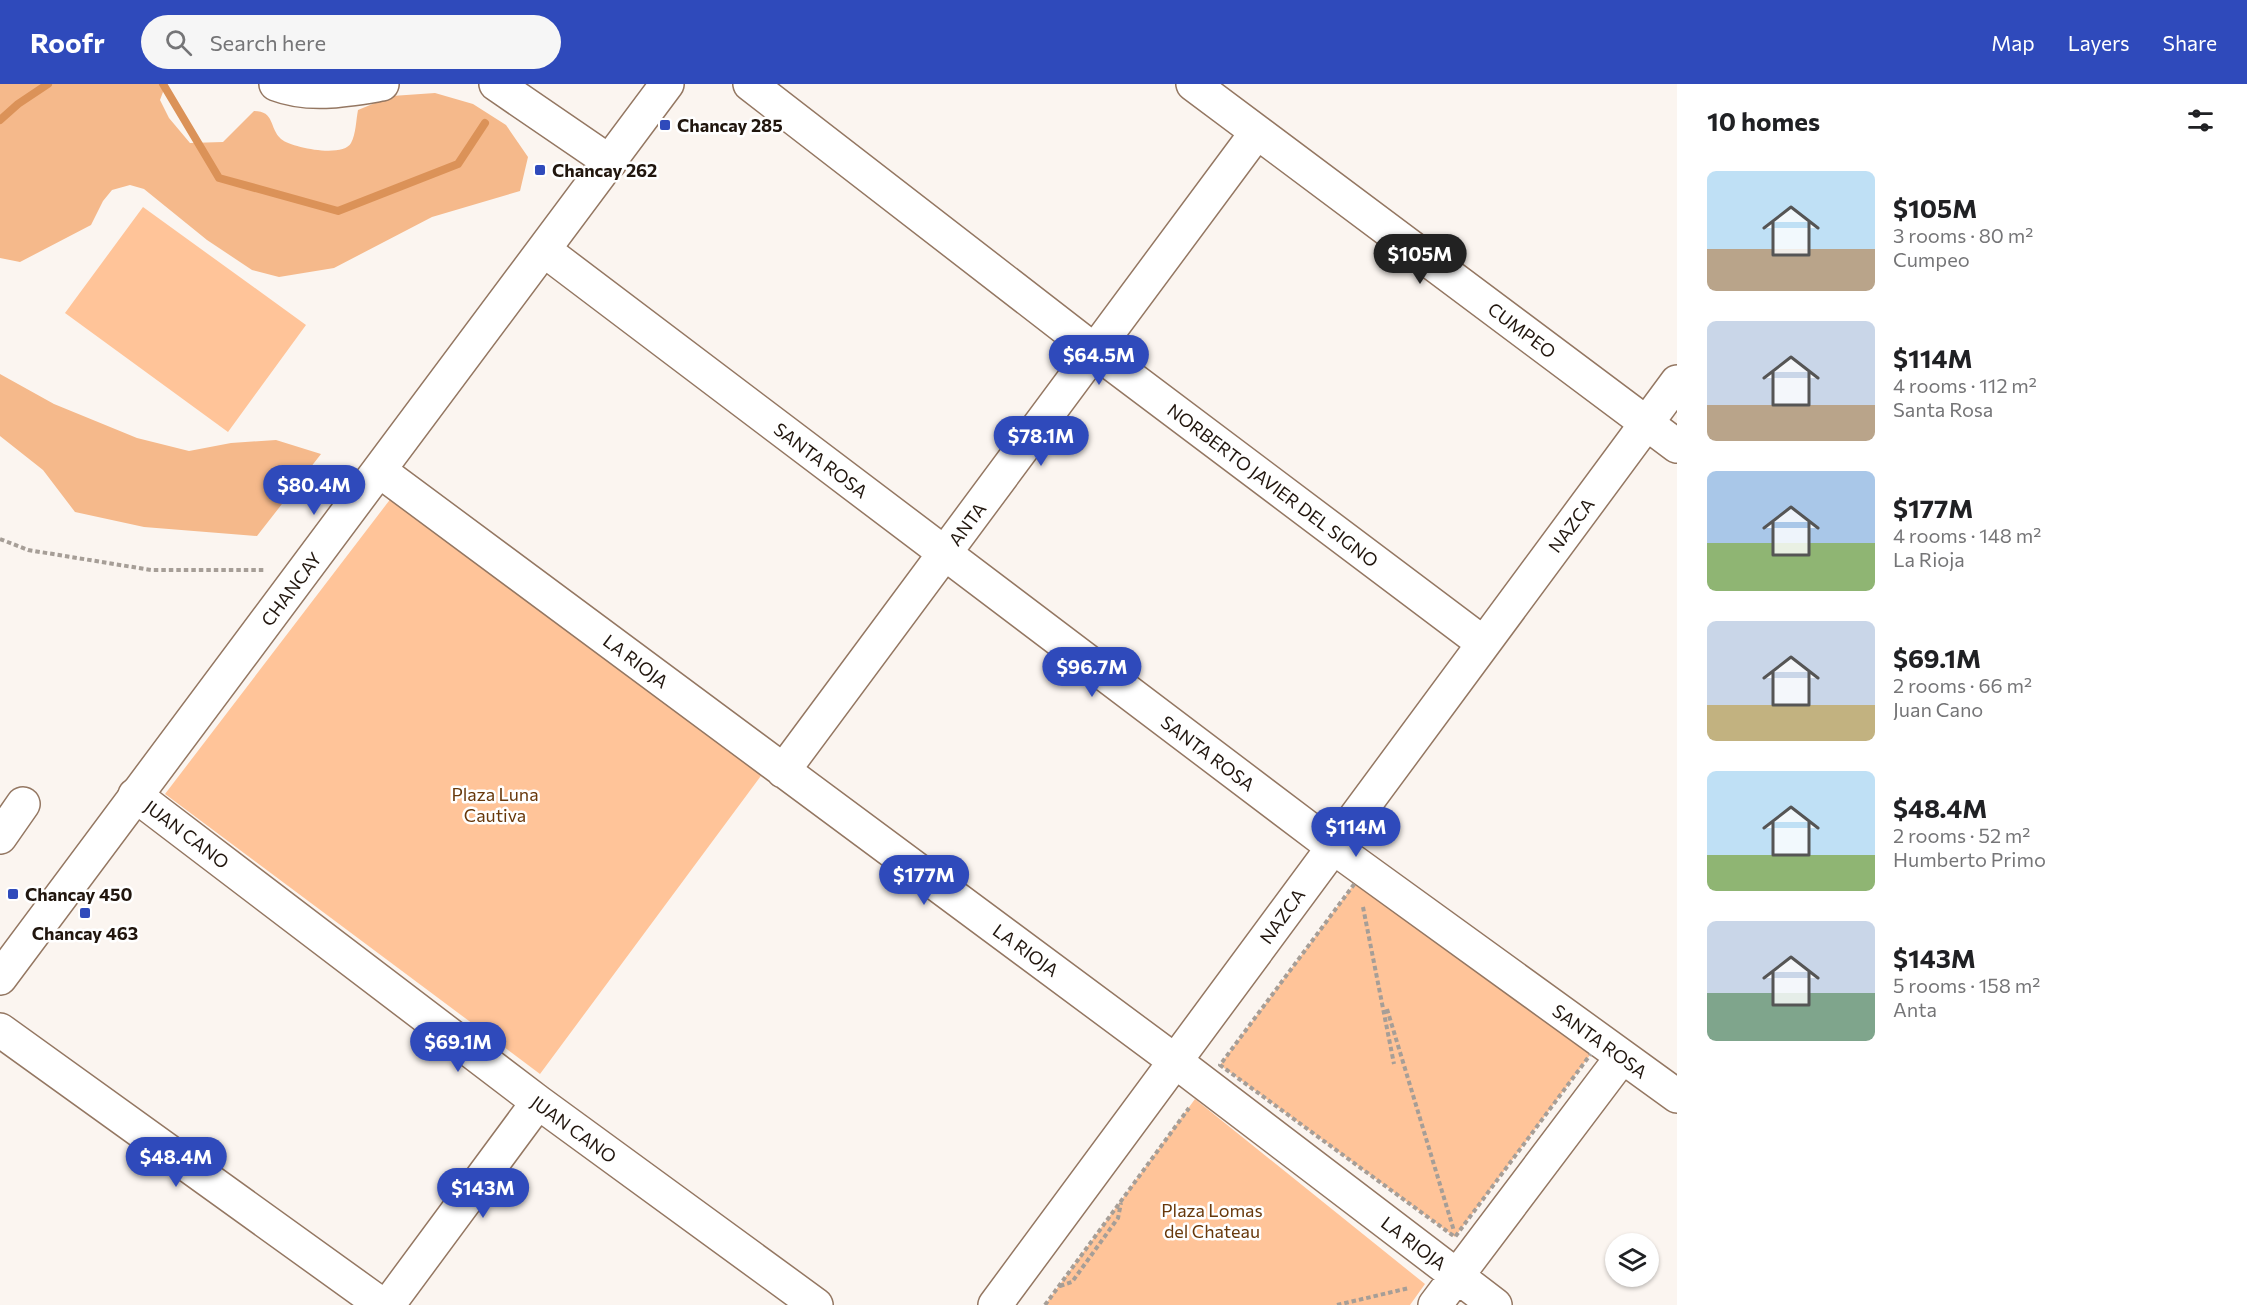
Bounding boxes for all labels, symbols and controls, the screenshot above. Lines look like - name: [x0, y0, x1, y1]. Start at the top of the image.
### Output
- search box: [141, 15, 561, 69]
- text: Roofr: [30, 25, 105, 59]
- icon: search: [162, 26, 195, 59]
- text: Search here: [210, 29, 326, 56]
- text: Map: [1991, 30, 2035, 55]
- text: Layers: [2068, 30, 2130, 55]
- text: Share: [2163, 30, 2217, 55]
- icon: filters: [2184, 104, 2217, 137]
- text: 10 homes: [1707, 105, 1820, 136]
- place label: Chancay 285: [677, 114, 783, 136]
- marker: Chancay 285: [658, 118, 672, 132]
- place label: Chancay 262: [552, 159, 657, 181]
- marker: Chancay 262: [533, 163, 547, 177]
- text: $105M: [1893, 192, 1977, 223]
- icon: home: [1755, 195, 1827, 267]
- text: 3 rooms · 80 m²: [1893, 223, 2033, 247]
- pin: $105M: [1378, 234, 1462, 285]
- text: $105M: [1388, 241, 1452, 265]
- text: Cumpeo: [1893, 247, 1970, 271]
- street label: CUMPEO: [1484, 297, 1560, 363]
- pin: $64.5M: [1050, 335, 1148, 386]
- text: $64.5M: [1063, 342, 1135, 366]
- text: $114M: [1893, 342, 1972, 373]
- icon: home: [1755, 345, 1827, 417]
- text: 4 rooms · 112 m²: [1893, 373, 2037, 397]
- text: Santa Rosa: [1893, 397, 1993, 421]
- street label: NORBERTO JAVIER DEL SIGNO: [1163, 399, 1383, 571]
- pin: $78.1M: [992, 416, 1090, 467]
- street label: SANTA ROSA: [770, 418, 872, 502]
- text: $78.1M: [1008, 423, 1074, 447]
- pin: $80.4M: [265, 465, 363, 516]
- text: $80.4M: [277, 472, 351, 496]
- text: $177M: [1893, 492, 1973, 523]
- street label: NAZCA: [1543, 493, 1599, 557]
- icon: home: [1755, 495, 1827, 567]
- street label: ANTA: [944, 498, 990, 550]
- text: 4 rooms · 148 m²: [1893, 523, 2041, 547]
- text: La Rioja: [1893, 547, 1965, 571]
- street label: CHANCAY: [256, 548, 326, 630]
- street label: LA RIOJA: [599, 629, 673, 693]
- text: $69.1M: [1893, 642, 1981, 673]
- icon: home: [1755, 645, 1827, 717]
- pin: $96.7M: [1043, 647, 1141, 698]
- text: $96.7M: [1056, 654, 1128, 678]
- text: 2 rooms · 66 m²: [1893, 673, 2032, 697]
- text: Juan Cano: [1893, 697, 1983, 721]
- street label: SANTA ROSA: [1157, 711, 1259, 795]
- park label: Plaza Luna Cautiva: [451, 783, 539, 826]
- text: $48.4M: [1893, 792, 1987, 823]
- street label: JUAN CANO: [140, 795, 234, 873]
- icon: home: [1755, 795, 1827, 867]
- pin: $114M: [1314, 807, 1398, 858]
- text: $114M: [1325, 814, 1387, 838]
- text: 2 rooms · 52 m²: [1893, 823, 2030, 847]
- text: Humberto Primo: [1893, 847, 2046, 871]
- pin: $177M: [882, 855, 966, 906]
- text: $177M: [893, 862, 955, 886]
- place label: Chancay 450: [25, 883, 132, 905]
- street label: NAZCA: [1255, 884, 1309, 948]
- marker: Chancay 450: [6, 887, 20, 901]
- marker: Chancay 463: [78, 906, 92, 920]
- street label: LA RIOJA: [989, 919, 1063, 981]
- place label: Chancay 463: [32, 922, 138, 944]
- text: $143M: [1893, 942, 1976, 973]
- icon: home: [1755, 945, 1827, 1017]
- text: 5 rooms · 158 m²: [1893, 973, 2040, 997]
- text: Anta: [1893, 997, 1937, 1021]
- street label: SANTA ROSA: [1548, 999, 1652, 1083]
- pin: $69.1M: [409, 1022, 507, 1073]
- text: $69.1M: [424, 1029, 492, 1053]
- street label: JUAN CANO: [527, 1091, 621, 1167]
- pin: $48.4M: [127, 1137, 225, 1188]
- text: $48.4M: [140, 1144, 212, 1168]
- pin: $143M: [441, 1168, 525, 1219]
- text: $143M: [451, 1175, 515, 1199]
- park label: Plaza Lomas del Chateau: [1161, 1199, 1263, 1242]
- street label: LA RIOJA: [1377, 1211, 1451, 1275]
- map controls: [1605, 1233, 1659, 1287]
- button: layers: [1605, 1233, 1659, 1287]

